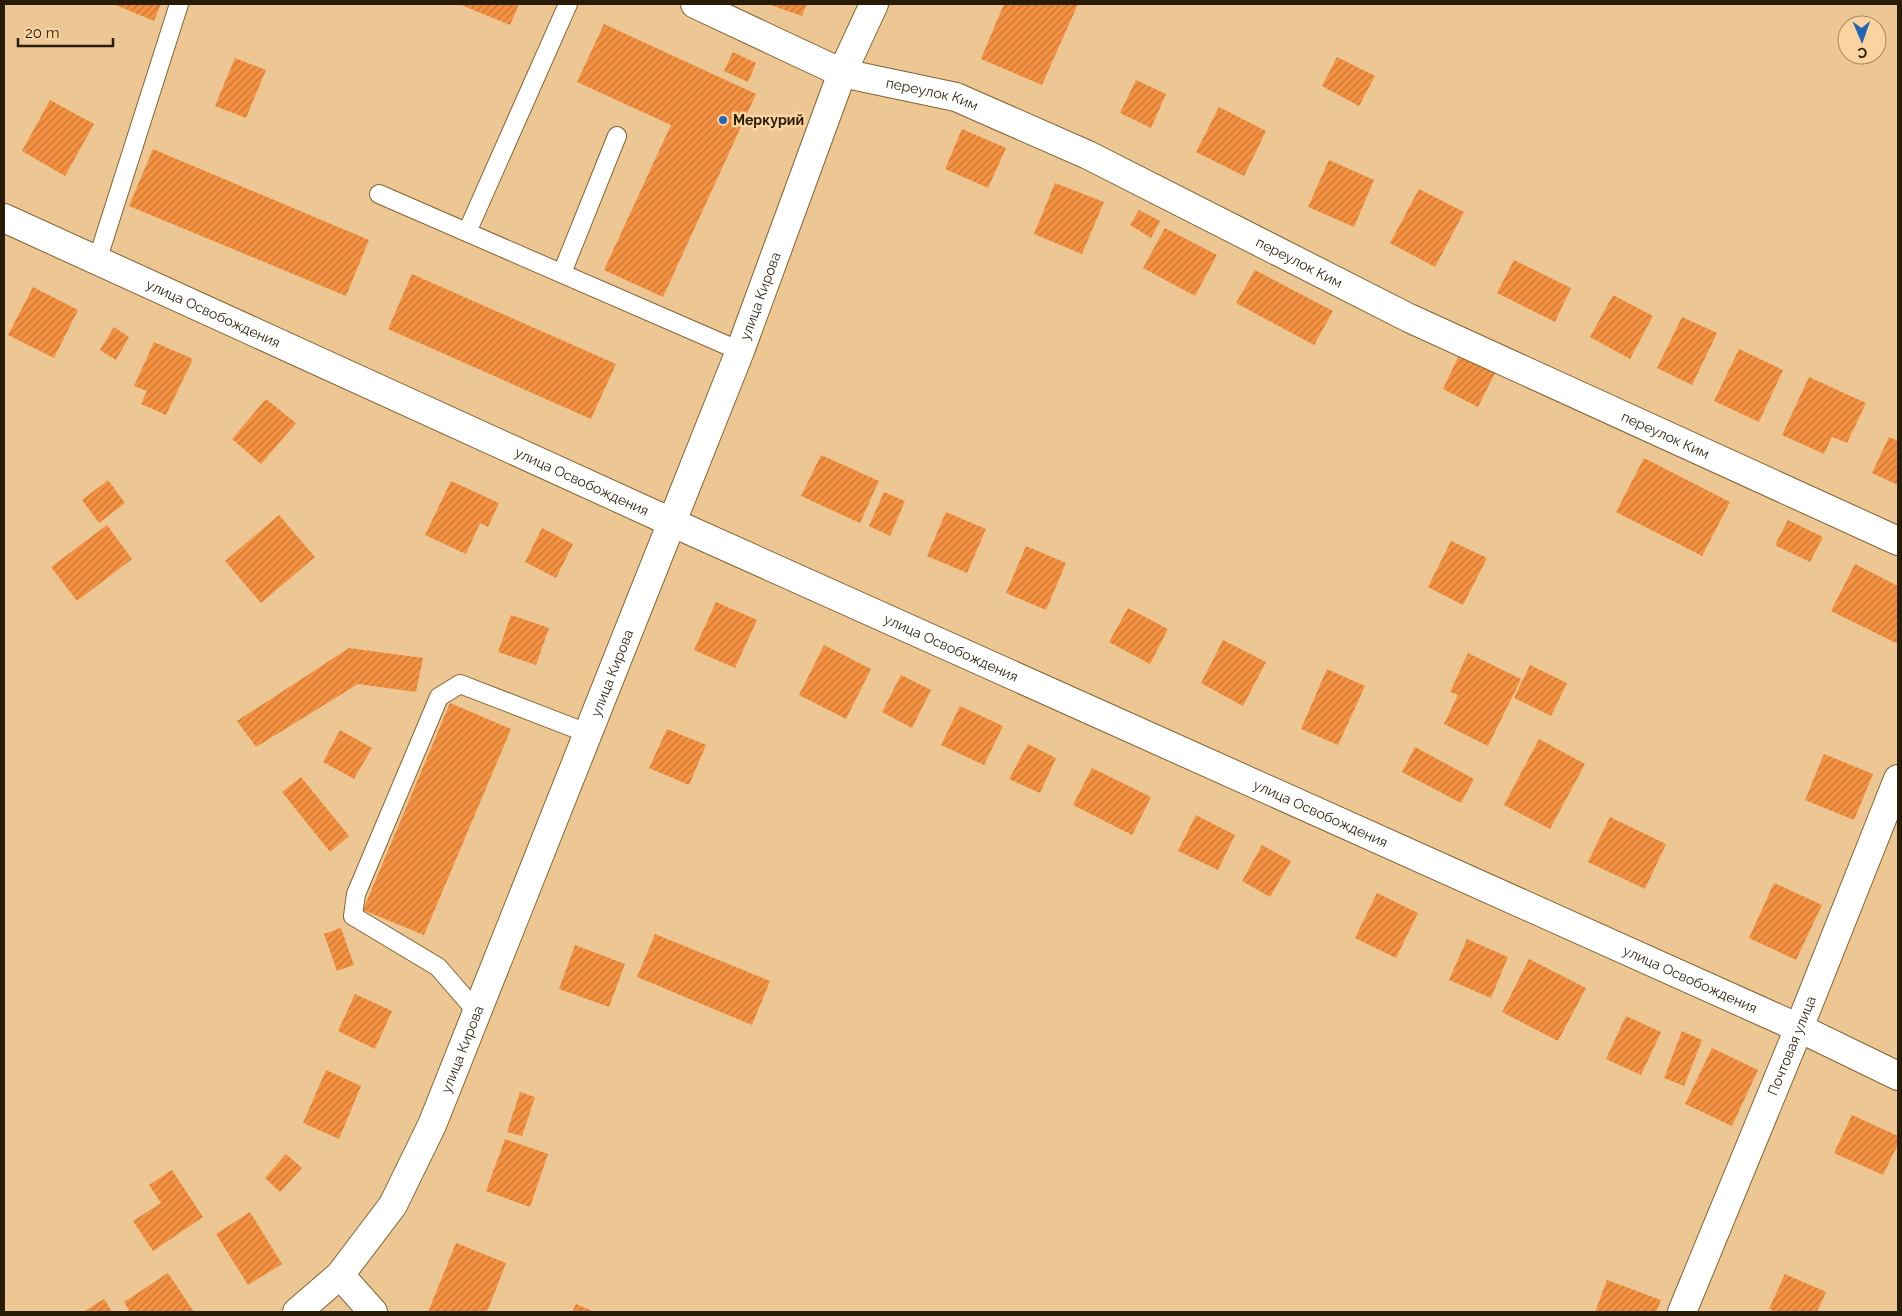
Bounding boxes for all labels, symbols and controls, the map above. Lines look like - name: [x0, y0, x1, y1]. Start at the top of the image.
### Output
- scale bar: [18, 15, 112, 47]
- north arrow: [1837, 15, 1887, 65]
- text: 20 m: [25, 24, 60, 42]
- text: С: [1857, 45, 1868, 61]
- street label: переулок Ким: [885, 75, 981, 114]
- place label: Меркурий: [733, 112, 804, 128]
- marker: Меркурий: [717, 114, 729, 126]
- street label: переулок Ким: [1253, 234, 1345, 291]
- street label: улица Кирова: [737, 250, 784, 342]
- street label: улица Освобождения: [144, 276, 283, 351]
- street label: переулок Ким: [1619, 408, 1712, 462]
- street label: улица Освобождения: [512, 444, 651, 519]
- street label: улица Освобождения: [882, 611, 1021, 685]
- street label: улица Кирова: [587, 627, 636, 719]
- street label: улица Освобождения: [1251, 776, 1390, 850]
- street label: улица Освобождения: [1621, 942, 1760, 1016]
- street label: Почтовая улица: [1764, 994, 1819, 1098]
- street label: улица Кирова: [438, 1003, 487, 1095]

